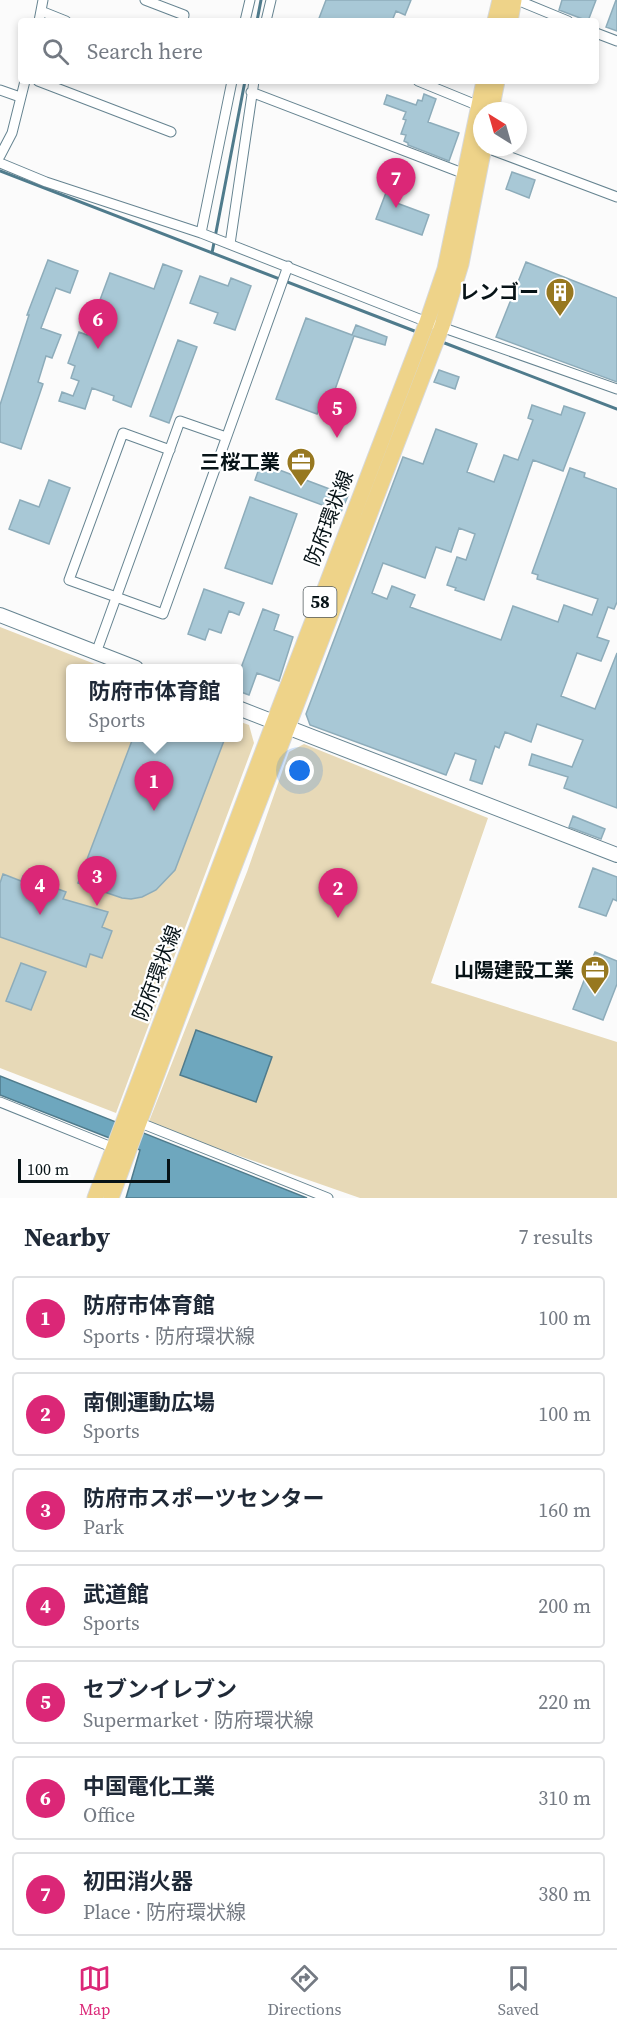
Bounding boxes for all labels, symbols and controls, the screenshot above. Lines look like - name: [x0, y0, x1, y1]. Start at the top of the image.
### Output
- search box: [18, 18, 599, 84]
- icon: search: [39, 35, 72, 68]
- text: Search here: [87, 36, 203, 66]
- north arrow: [473, 102, 527, 156]
- pin: 7: [376, 158, 416, 208]
- building icon: レンゴー: [544, 276, 576, 318]
- place label: レンゴー: [459, 278, 539, 306]
- pin: 6: [78, 300, 118, 349]
- pin: 5: [318, 388, 356, 438]
- office icon: 三桜工業: [285, 446, 317, 488]
- place label: 三桜工業: [200, 448, 280, 476]
- street label: 防府環状線: [298, 466, 360, 570]
- road number: 58: [304, 587, 336, 617]
- popup: [66, 664, 243, 742]
- text: 防府市体育館: [88, 676, 221, 706]
- text: Sports: [88, 706, 145, 734]
- your location: [285, 756, 314, 785]
- pin: 1: [134, 762, 174, 811]
- pin: 3: [78, 856, 116, 906]
- pin: 4: [20, 866, 60, 915]
- pin: 2: [318, 868, 358, 918]
- street label: 防府環状線: [126, 921, 188, 1025]
- office icon: 山陽建設工業: [579, 954, 611, 996]
- place label: 山陽建設工業: [454, 956, 574, 984]
- scale bar: [18, 1156, 170, 1184]
- text: 100 m: [27, 1158, 69, 1180]
- text: Nearby: [24, 1219, 110, 1255]
- text: 7 results: [518, 1223, 593, 1251]
- text: 防府市体育館: [83, 1290, 215, 1320]
- text: 1: [40, 1304, 51, 1332]
- text: 100 m: [538, 1304, 591, 1332]
- text: Sports · 防府環状線: [83, 1322, 255, 1350]
- text: 南側運動広場: [83, 1387, 215, 1417]
- text: 2: [40, 1400, 51, 1428]
- text: 100 m: [538, 1400, 591, 1428]
- text: Sports: [83, 1417, 140, 1445]
- text: 防府市スポーツセンター: [83, 1483, 325, 1513]
- text: 3: [40, 1496, 51, 1524]
- text: 160 m: [538, 1496, 591, 1524]
- text: Park: [83, 1513, 124, 1541]
- text: 武道館: [83, 1579, 149, 1609]
- text: 4: [40, 1592, 51, 1620]
- text: 200 m: [538, 1592, 591, 1620]
- text: Sports: [83, 1609, 140, 1637]
- text: セブンイレブン: [83, 1674, 237, 1704]
- text: 5: [40, 1688, 51, 1716]
- text: 220 m: [538, 1688, 591, 1716]
- text: Supermarket · 防府環状線: [83, 1706, 314, 1734]
- text: 中国電化工業: [83, 1771, 215, 1801]
- text: 6: [40, 1784, 51, 1812]
- text: 310 m: [538, 1784, 591, 1812]
- text: Office: [83, 1801, 135, 1829]
- text: 初田消火器: [83, 1866, 193, 1896]
- text: 7: [40, 1880, 51, 1908]
- text: 380 m: [538, 1880, 591, 1908]
- text: Place · 防府環状線: [83, 1898, 246, 1926]
- tab: Map: [78, 1962, 111, 2020]
- tab: Directions: [267, 1962, 342, 2020]
- tab: Saved: [498, 1962, 539, 2020]

